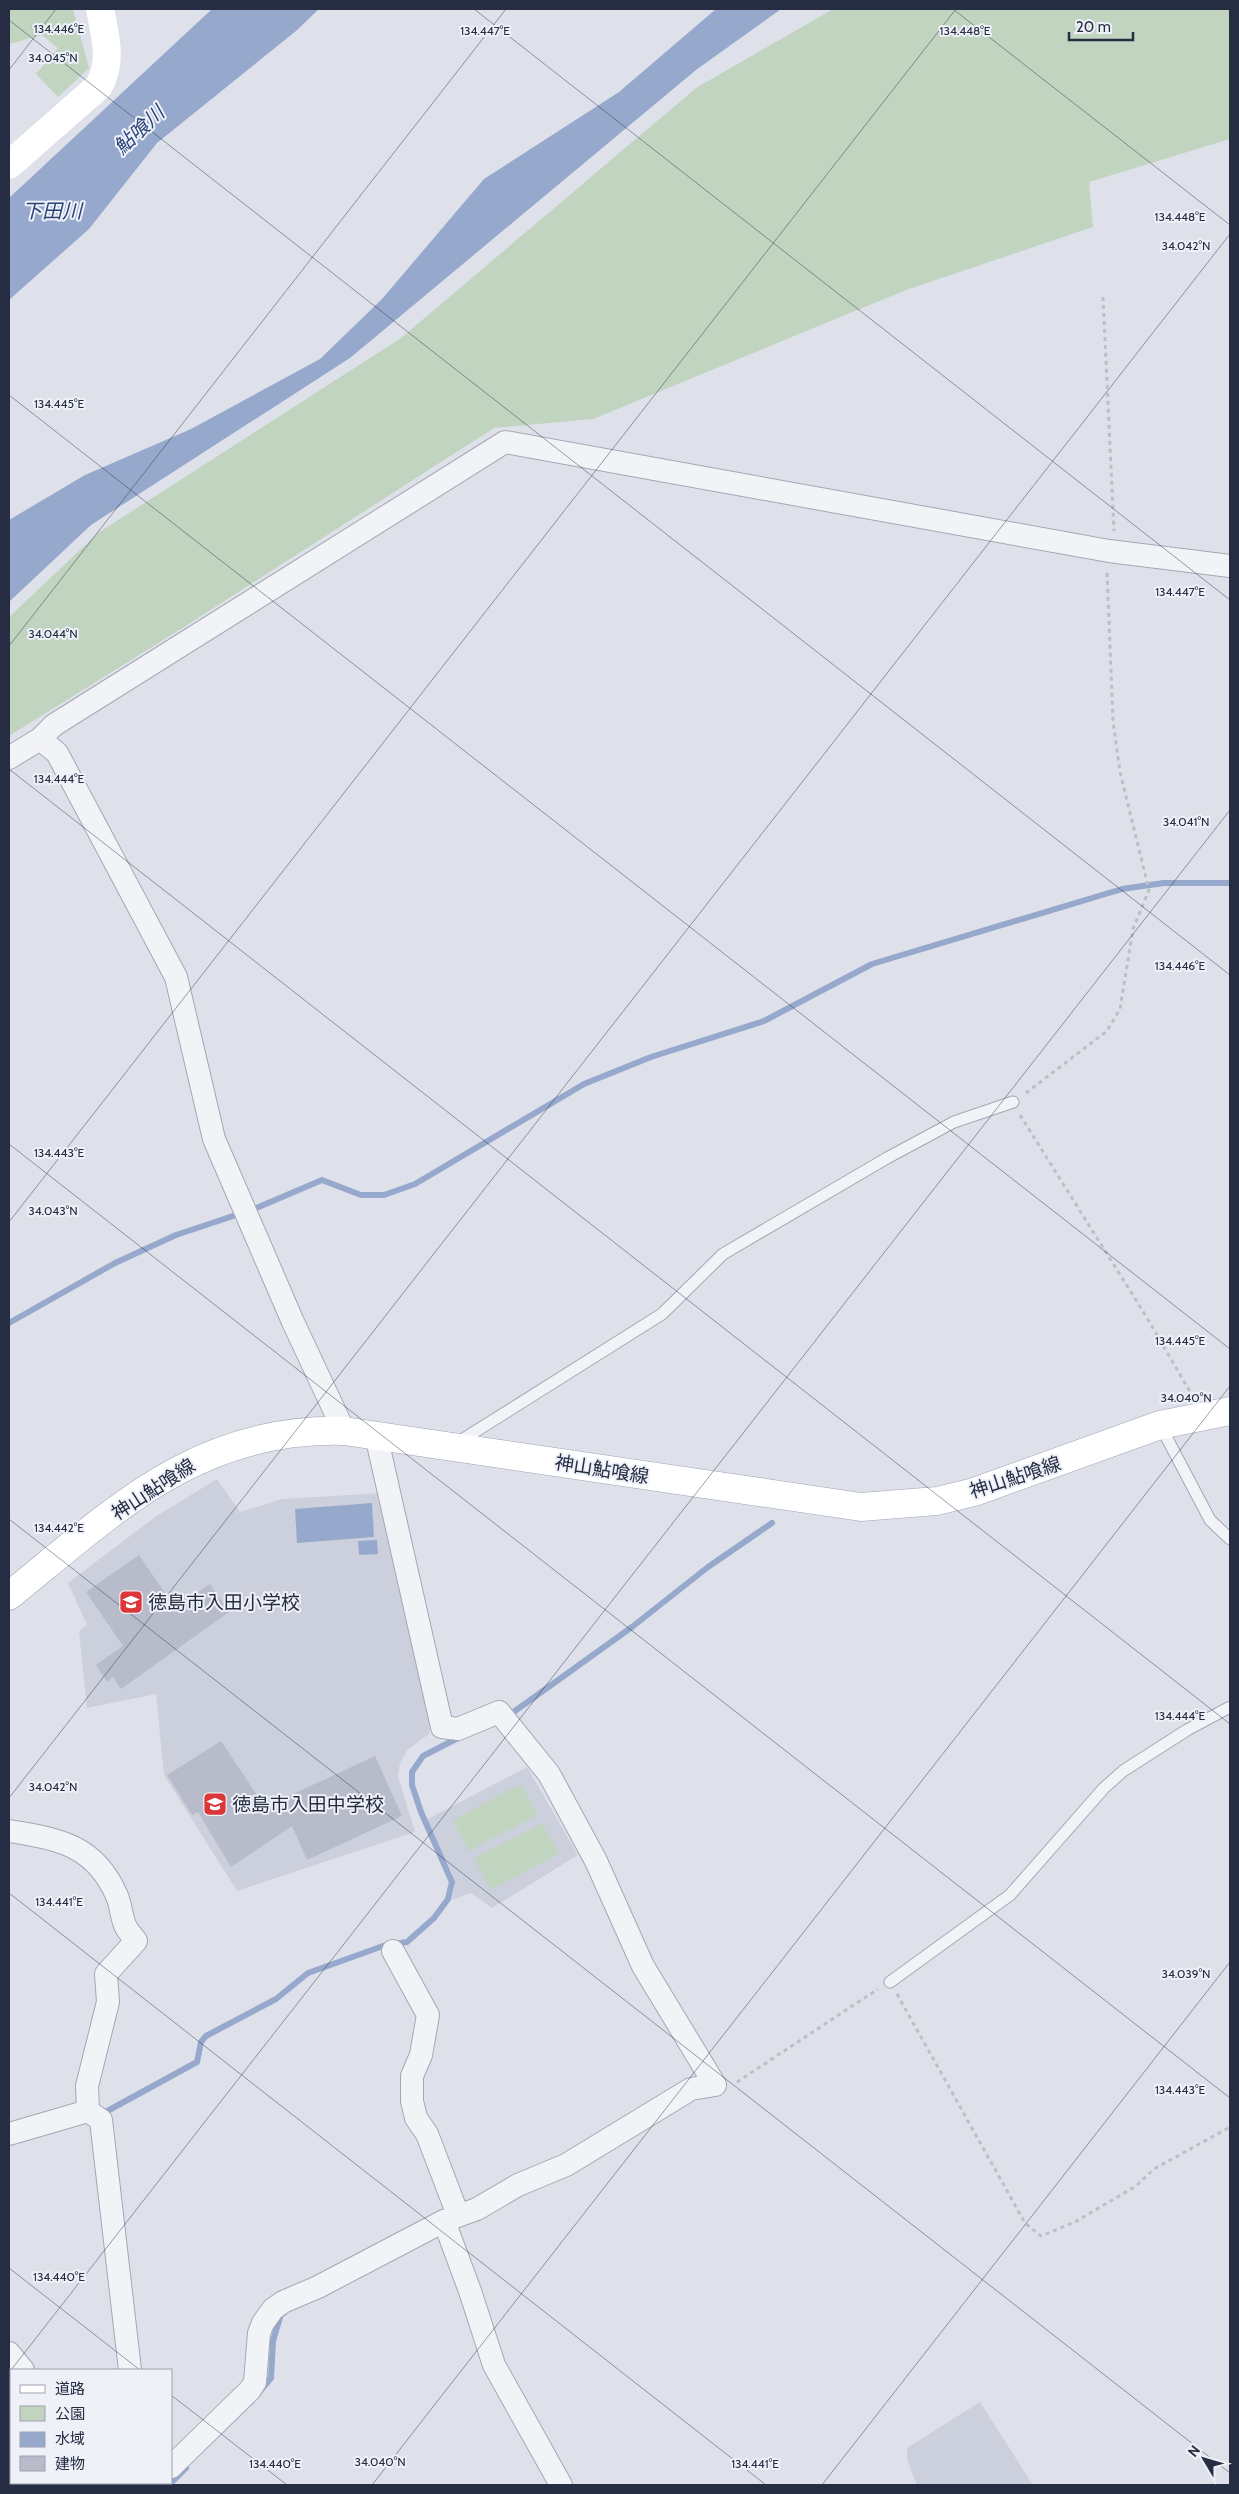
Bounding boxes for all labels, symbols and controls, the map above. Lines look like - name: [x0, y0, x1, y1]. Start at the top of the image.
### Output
- scale bar: [1069, 10, 1133, 42]
- text: 20 m: [1076, 18, 1111, 36]
- text: 134.446°E: [34, 21, 85, 36]
- text: 134.447°E: [460, 23, 510, 38]
- text: 134.448°E: [940, 23, 991, 38]
- text: 34.045°N: [28, 50, 78, 65]
- water label: 鮎喰川: [109, 99, 171, 159]
- water label: 下田川: [22, 199, 84, 223]
- text: 134.448°E: [1155, 209, 1206, 224]
- text: 34.042°N: [1161, 238, 1211, 253]
- text: 134.445°E: [34, 396, 84, 411]
- text: 134.447°E: [1155, 584, 1205, 599]
- text: 34.044°N: [28, 626, 78, 641]
- text: 134.444°E: [34, 771, 85, 786]
- text: 34.041°N: [1163, 814, 1209, 829]
- text: 134.446°E: [1155, 958, 1206, 973]
- text: 134.443°E: [34, 1145, 84, 1160]
- text: 34.043°N: [28, 1203, 78, 1218]
- text: 134.445°E: [1155, 1333, 1205, 1348]
- text: 34.040°N: [1160, 1390, 1212, 1405]
- street label: 神山鮎喰線: [553, 1451, 651, 1488]
- street label: 神山鮎喰線: [966, 1452, 1064, 1503]
- street label: 神山鮎喰線: [107, 1454, 199, 1525]
- text: 134.442°E: [34, 1520, 84, 1535]
- school or university icon: 徳島市入田小学校: [118, 1589, 144, 1615]
- place label: 徳島市入田小学校: [148, 1591, 300, 1614]
- text: 134.444°E: [1155, 1708, 1206, 1723]
- text: 34.042°N: [28, 1779, 78, 1794]
- school or university icon: 徳島市入田中学校: [202, 1791, 228, 1817]
- place label: 徳島市入田中学校: [232, 1793, 384, 1816]
- text: 134.441°E: [35, 1894, 83, 1909]
- text: 34.039°N: [1161, 1966, 1211, 1981]
- text: 134.443°E: [1155, 2082, 1205, 2097]
- text: 134.440°E: [33, 2269, 85, 2284]
- legend: [10, 2369, 172, 2484]
- text: 道路: [55, 2380, 85, 2398]
- text: 公園: [55, 2405, 85, 2423]
- text: 水域: [55, 2430, 85, 2448]
- north arrow: [1179, 2434, 1229, 2484]
- text: N: [1184, 2442, 1204, 2460]
- text: 34.040°N: [354, 2454, 406, 2469]
- text: 建物: [55, 2455, 85, 2473]
- text: 134.440°E: [249, 2456, 301, 2471]
- text: 134.441°E: [731, 2456, 779, 2471]

